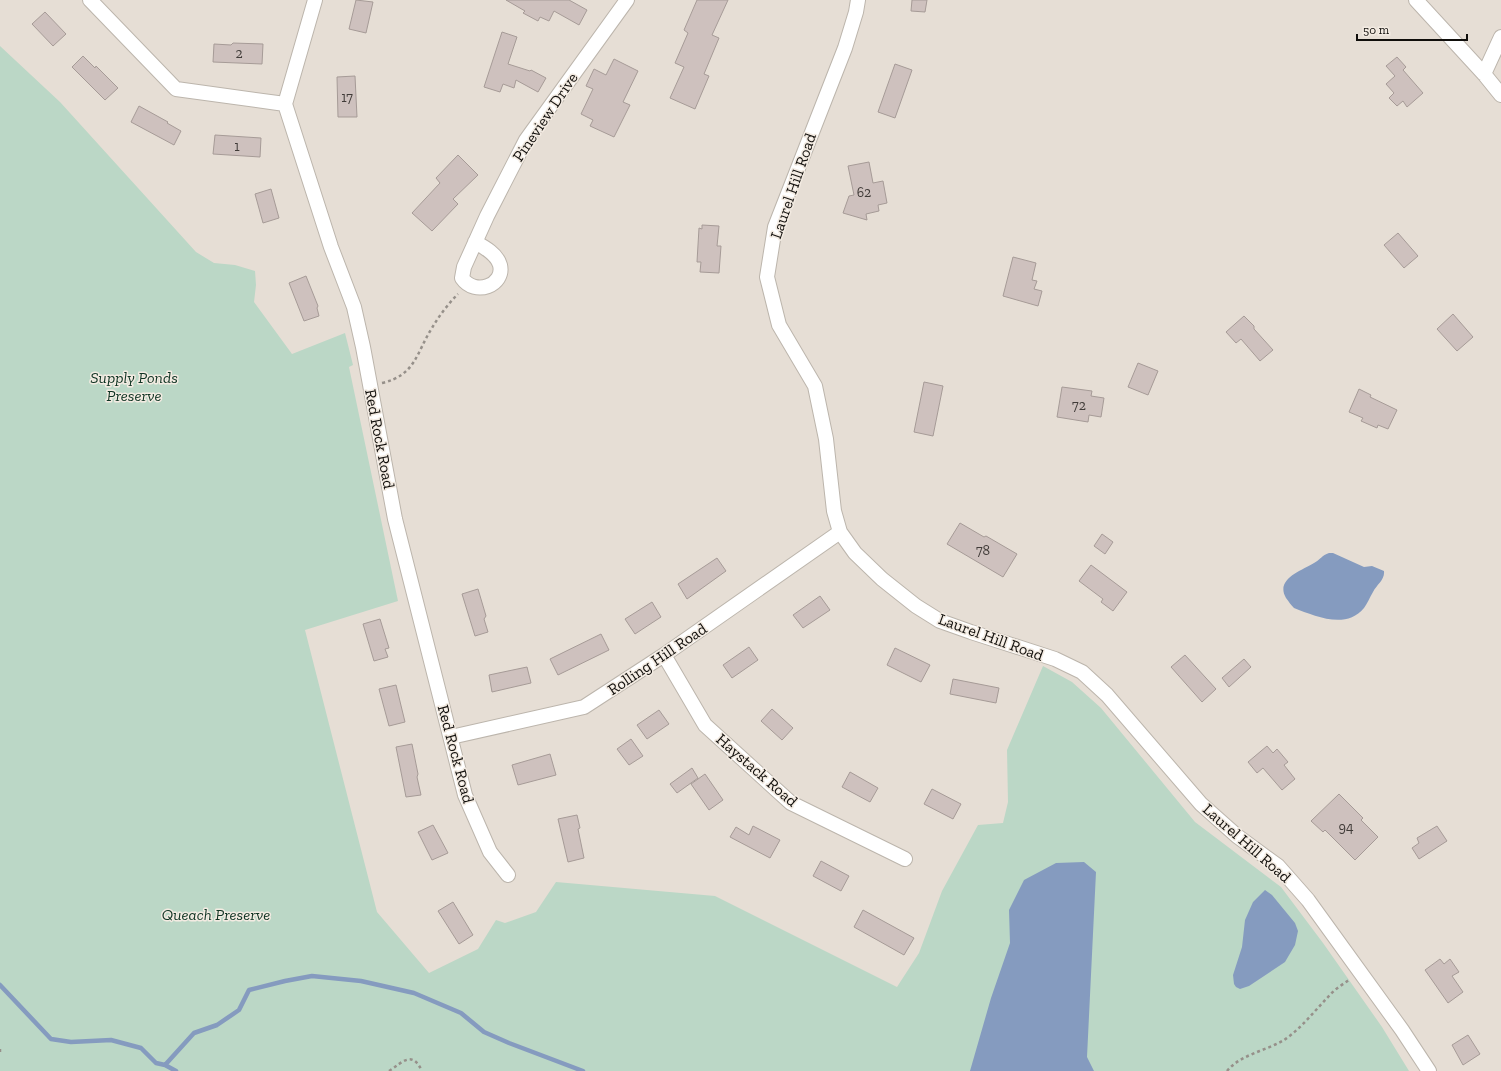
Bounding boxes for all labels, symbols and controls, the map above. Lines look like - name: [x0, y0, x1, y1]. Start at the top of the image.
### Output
- scale bar: [1357, 16, 1467, 42]
- text: 50 m: [1363, 23, 1390, 37]
- house number: 2: [235, 45, 243, 62]
- street label: Pineview Drive: [508, 69, 582, 165]
- house number: 17: [341, 89, 353, 106]
- street label: Laurel Hill Road: [766, 130, 820, 241]
- house number: 1: [234, 138, 240, 155]
- house number: 62: [857, 184, 871, 201]
- park label: Supply Ponds Preserve: [90, 368, 178, 405]
- street label: Red Rock Road: [361, 387, 399, 491]
- house number: 72: [1072, 397, 1086, 414]
- house number: 78: [976, 542, 990, 559]
- street label: Laurel Hill Road: [936, 609, 1046, 665]
- street label: Rolling Hill Road: [604, 619, 710, 699]
- street label: Red Rock Road: [434, 703, 478, 806]
- street label: Haystack Road: [712, 729, 802, 811]
- street label: Laurel Hill Road: [1199, 800, 1295, 887]
- house number: 94: [1339, 819, 1354, 836]
- park label: Queach Preserve: [162, 905, 270, 924]

